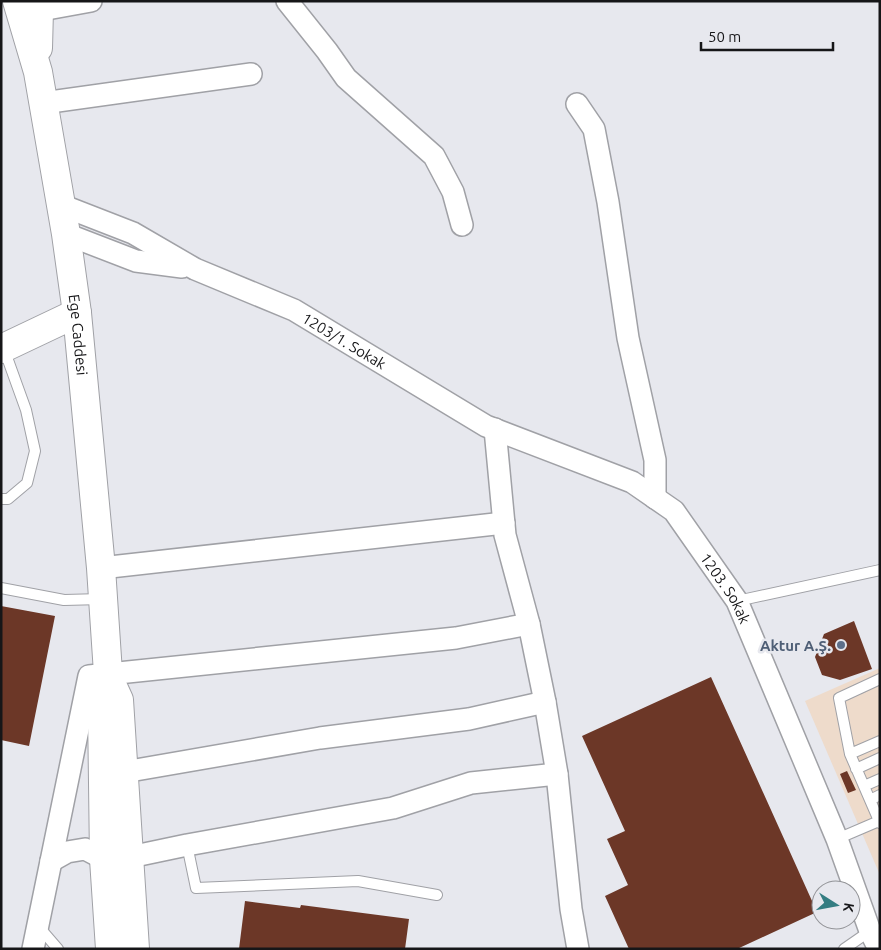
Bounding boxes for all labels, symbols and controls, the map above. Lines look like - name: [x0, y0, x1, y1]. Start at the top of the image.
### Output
- scale bar: [701, 20, 834, 52]
- text: 50 m: [708, 28, 741, 45]
- street label: Ege Caddesi: [66, 293, 91, 376]
- street label: 1203/1. Sokak: [300, 309, 390, 372]
- street label: 1203. Sokak: [697, 549, 754, 626]
- place label: Aktur A.Ş.: [760, 637, 831, 655]
- marker: Aktur A.Ş.: [835, 639, 847, 651]
- north arrow: [811, 880, 861, 930]
- text: K: [840, 901, 858, 914]

